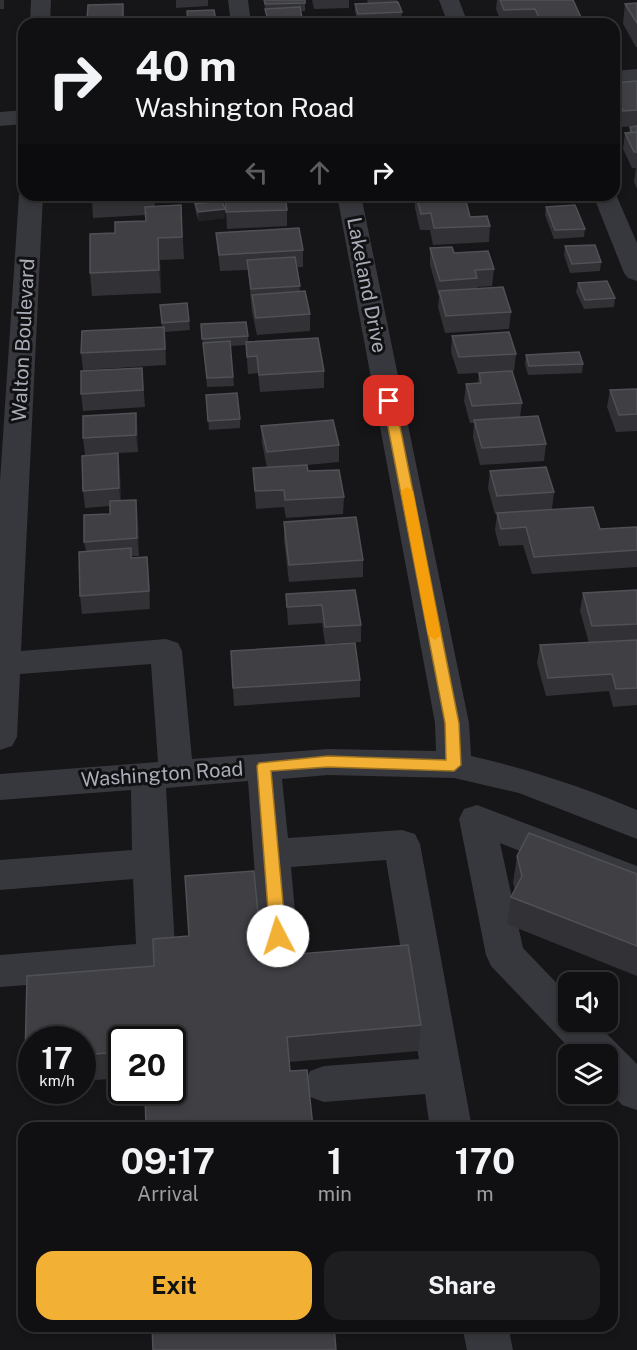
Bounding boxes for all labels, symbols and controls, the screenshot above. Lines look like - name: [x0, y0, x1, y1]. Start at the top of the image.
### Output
- text: 40 m: [135, 41, 237, 90]
- icon: right: [36, 42, 114, 120]
- text: Washington Road: [135, 91, 354, 123]
- icon: left: [240, 156, 273, 189]
- icon: ahead: [303, 156, 336, 189]
- icon: right: [366, 156, 399, 189]
- street label: Lakeland Drive: [342, 215, 392, 355]
- street label: Walton Boulevard: [7, 258, 39, 422]
- pin: [363, 375, 414, 426]
- icon: arrive: [372, 384, 405, 417]
- street label: Washington Road: [80, 756, 244, 792]
- position arrow: [246, 904, 310, 968]
- map controls: [558, 972, 618, 1104]
- button: sound: [558, 972, 618, 1032]
- speed limit sign: 20: [108, 1026, 186, 1104]
- text: 17: [41, 1040, 73, 1076]
- button: layers: [558, 1044, 618, 1104]
- text: km/h: [39, 1072, 75, 1089]
- text: 09:17: [121, 1140, 215, 1182]
- text: 1: [327, 1140, 343, 1182]
- text: 170: [454, 1140, 515, 1182]
- text: Arrival: [137, 1182, 199, 1206]
- text: min: [318, 1182, 352, 1206]
- text: m: [476, 1182, 494, 1206]
- button: Exit: [36, 1251, 312, 1320]
- button: Share: [324, 1251, 600, 1320]

